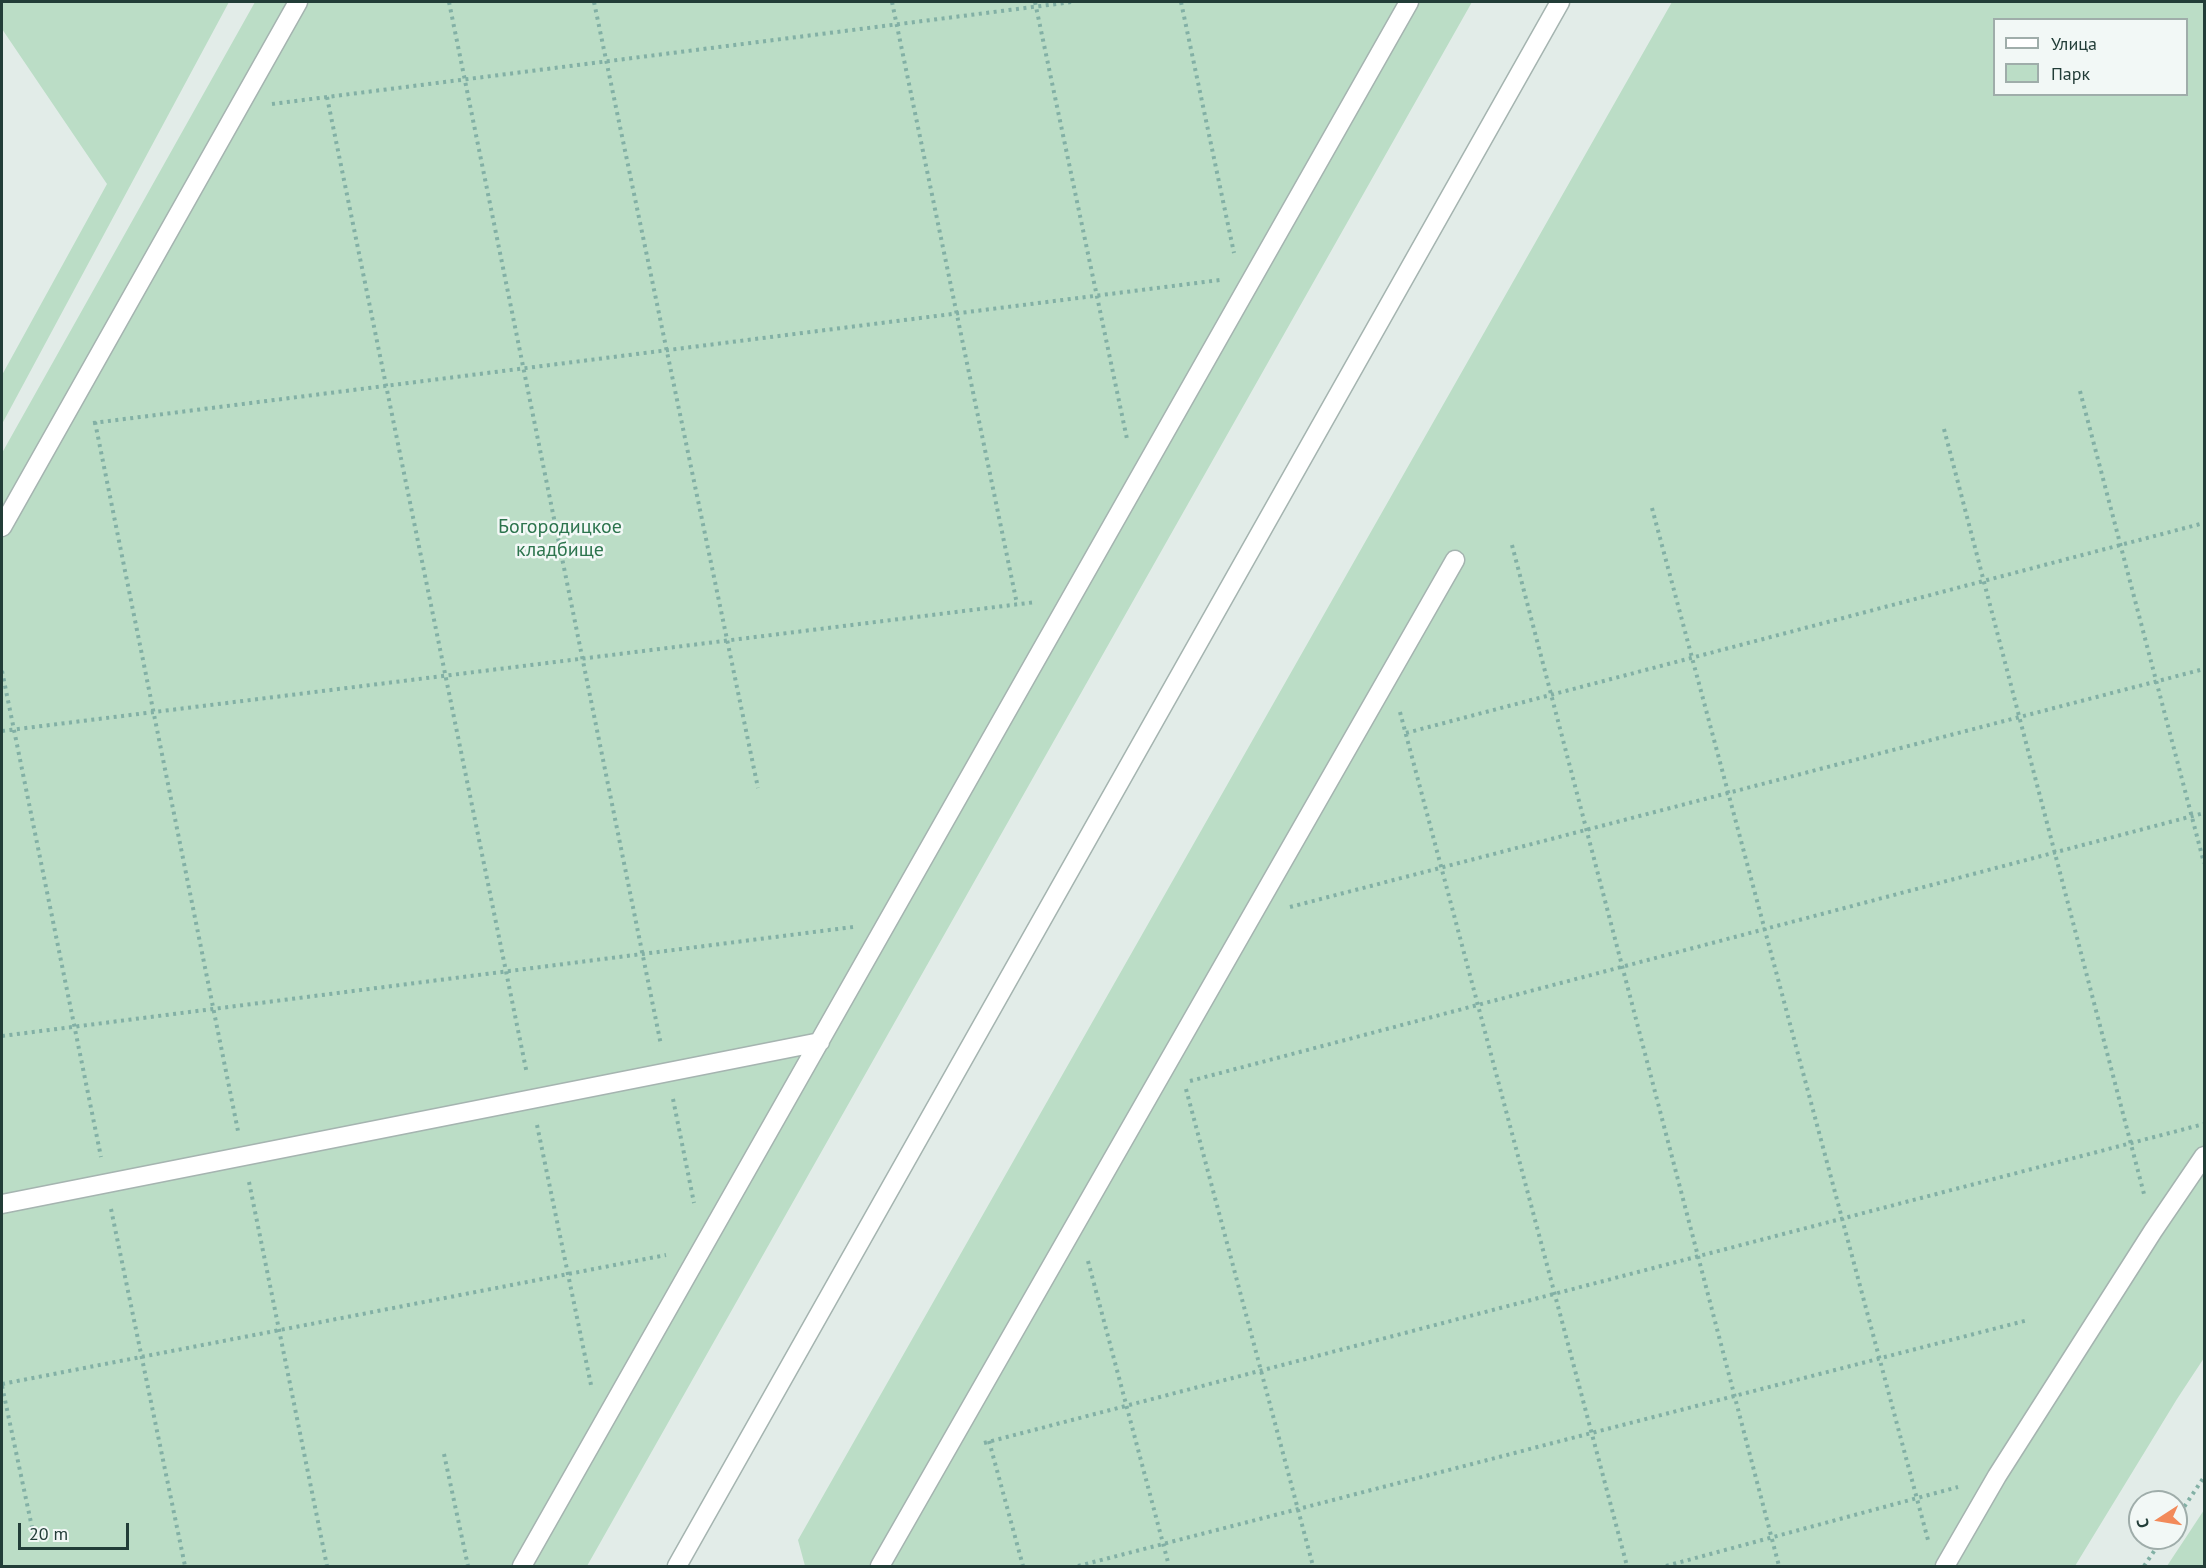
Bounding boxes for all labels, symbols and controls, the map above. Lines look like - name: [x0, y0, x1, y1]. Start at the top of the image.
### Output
- legend: [1993, 18, 2188, 96]
- text: Улица: [2051, 32, 2097, 55]
- text: Парк: [2051, 62, 2090, 85]
- park label: Богородицкое кладбище: [498, 515, 622, 562]
- north arrow: [2128, 1490, 2188, 1550]
- scale bar: [21, 1511, 132, 1549]
- text: С: [2132, 1517, 2153, 1530]
- text: 20 m: [29, 1522, 68, 1545]

